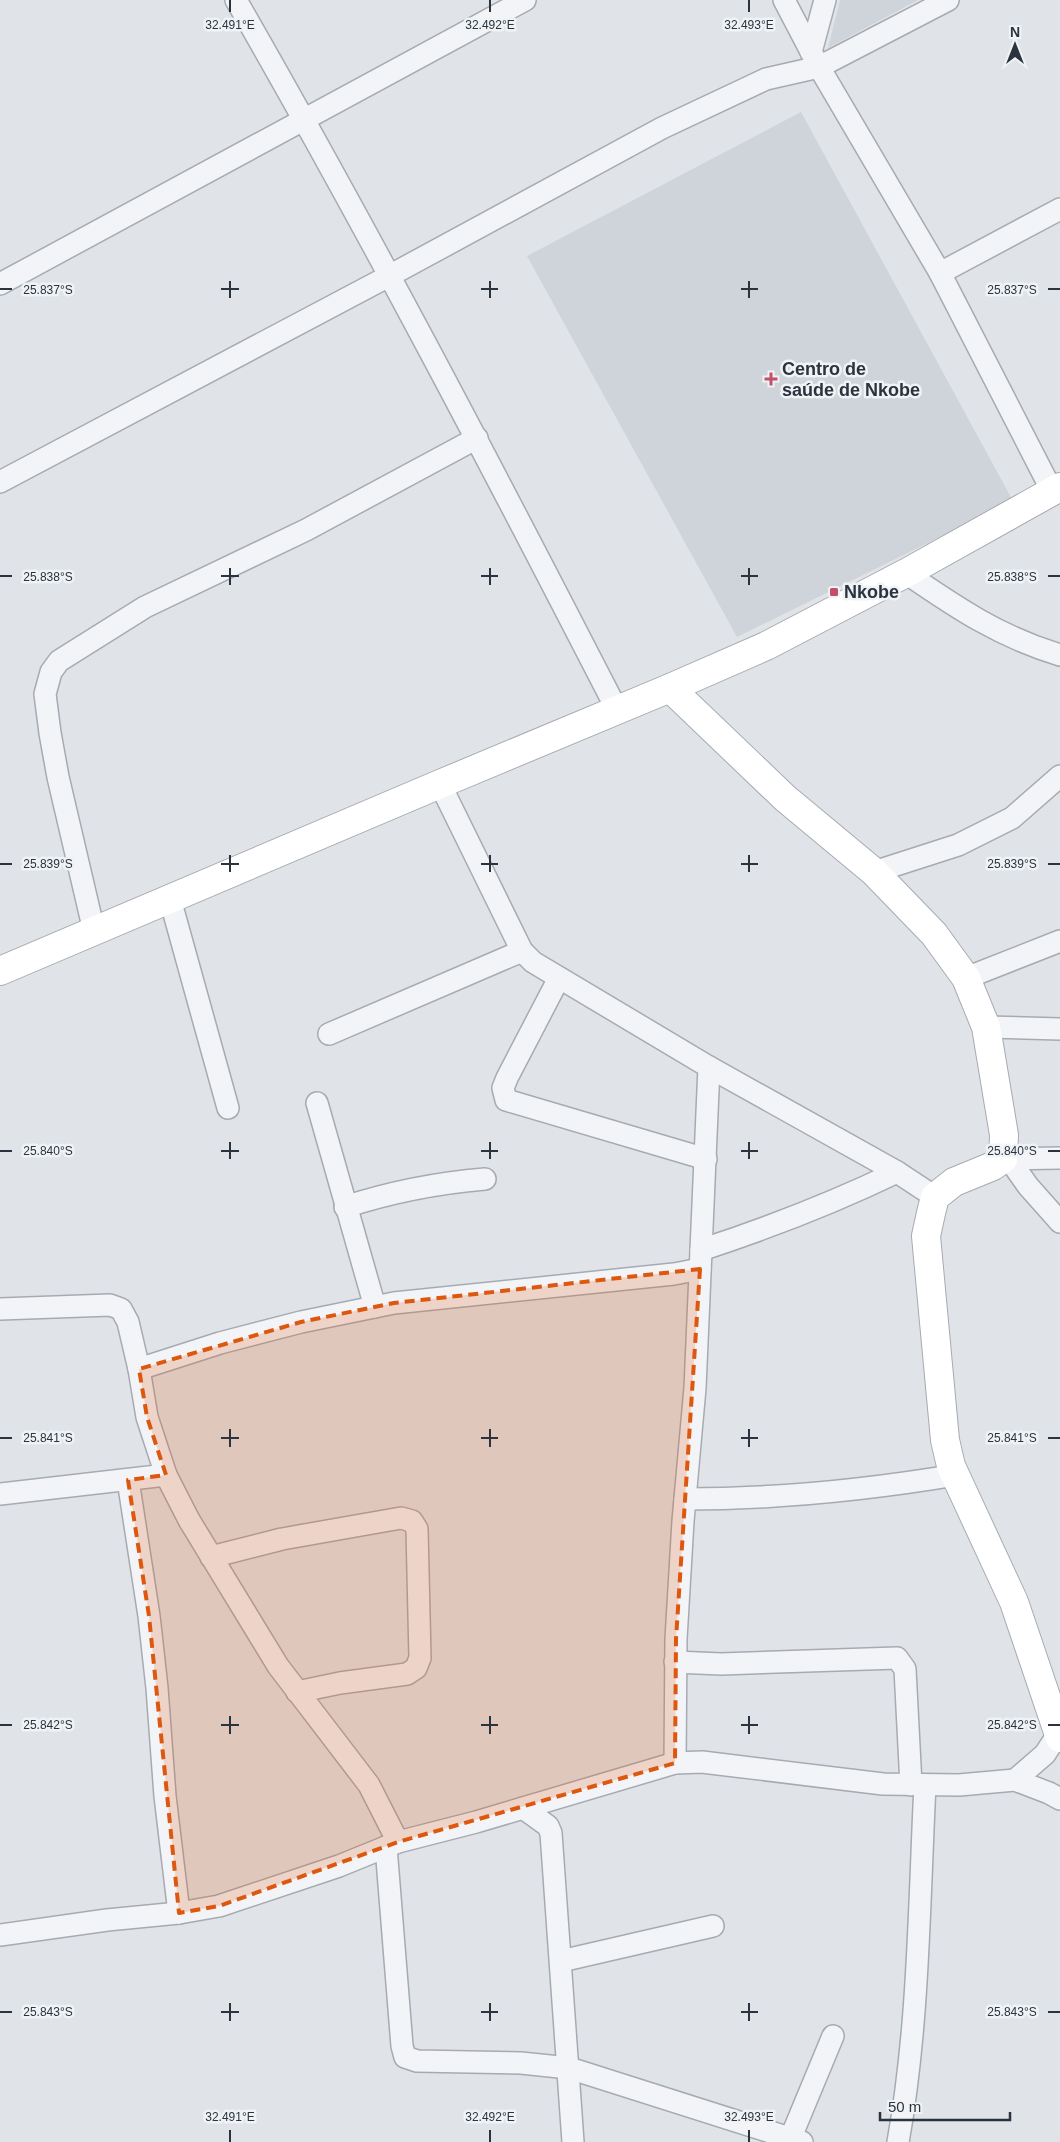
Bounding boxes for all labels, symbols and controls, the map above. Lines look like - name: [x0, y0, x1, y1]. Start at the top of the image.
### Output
- text: 32.491°E: [205, 18, 255, 32]
- text: 32.492°E: [465, 18, 515, 32]
- text: 32.493°E: [724, 18, 774, 32]
- north arrow: [990, 20, 1040, 70]
- text: N: [1010, 24, 1020, 40]
- text: 25.837°S: [23, 283, 73, 297]
- text: 25.837°S: [987, 283, 1037, 297]
- place label: Centro de saúde de Nkobe: [782, 359, 920, 400]
- marker: Centro de saúde de Nkobe: [764, 372, 778, 386]
- text: 25.838°S: [23, 570, 73, 584]
- text: 25.838°S: [987, 570, 1037, 584]
- place label: Nkobe: [844, 582, 899, 602]
- marker: Nkobe: [828, 586, 840, 598]
- text: 25.839°S: [23, 857, 73, 871]
- text: 25.839°S: [987, 857, 1037, 871]
- text: 25.840°S: [23, 1144, 73, 1158]
- text: 25.840°S: [987, 1144, 1037, 1158]
- text: 25.841°S: [23, 1431, 73, 1445]
- text: 25.841°S: [987, 1431, 1037, 1445]
- text: 25.842°S: [23, 1718, 73, 1732]
- text: 25.842°S: [987, 1718, 1037, 1732]
- text: 25.843°S: [23, 2005, 73, 2019]
- text: 25.843°S: [987, 2005, 1037, 2019]
- scale bar: [880, 2090, 1010, 2122]
- text: 50 m: [888, 2098, 921, 2115]
- text: 32.491°E: [205, 2110, 255, 2124]
- text: 32.492°E: [465, 2110, 515, 2124]
- text: 32.493°E: [724, 2110, 774, 2124]

